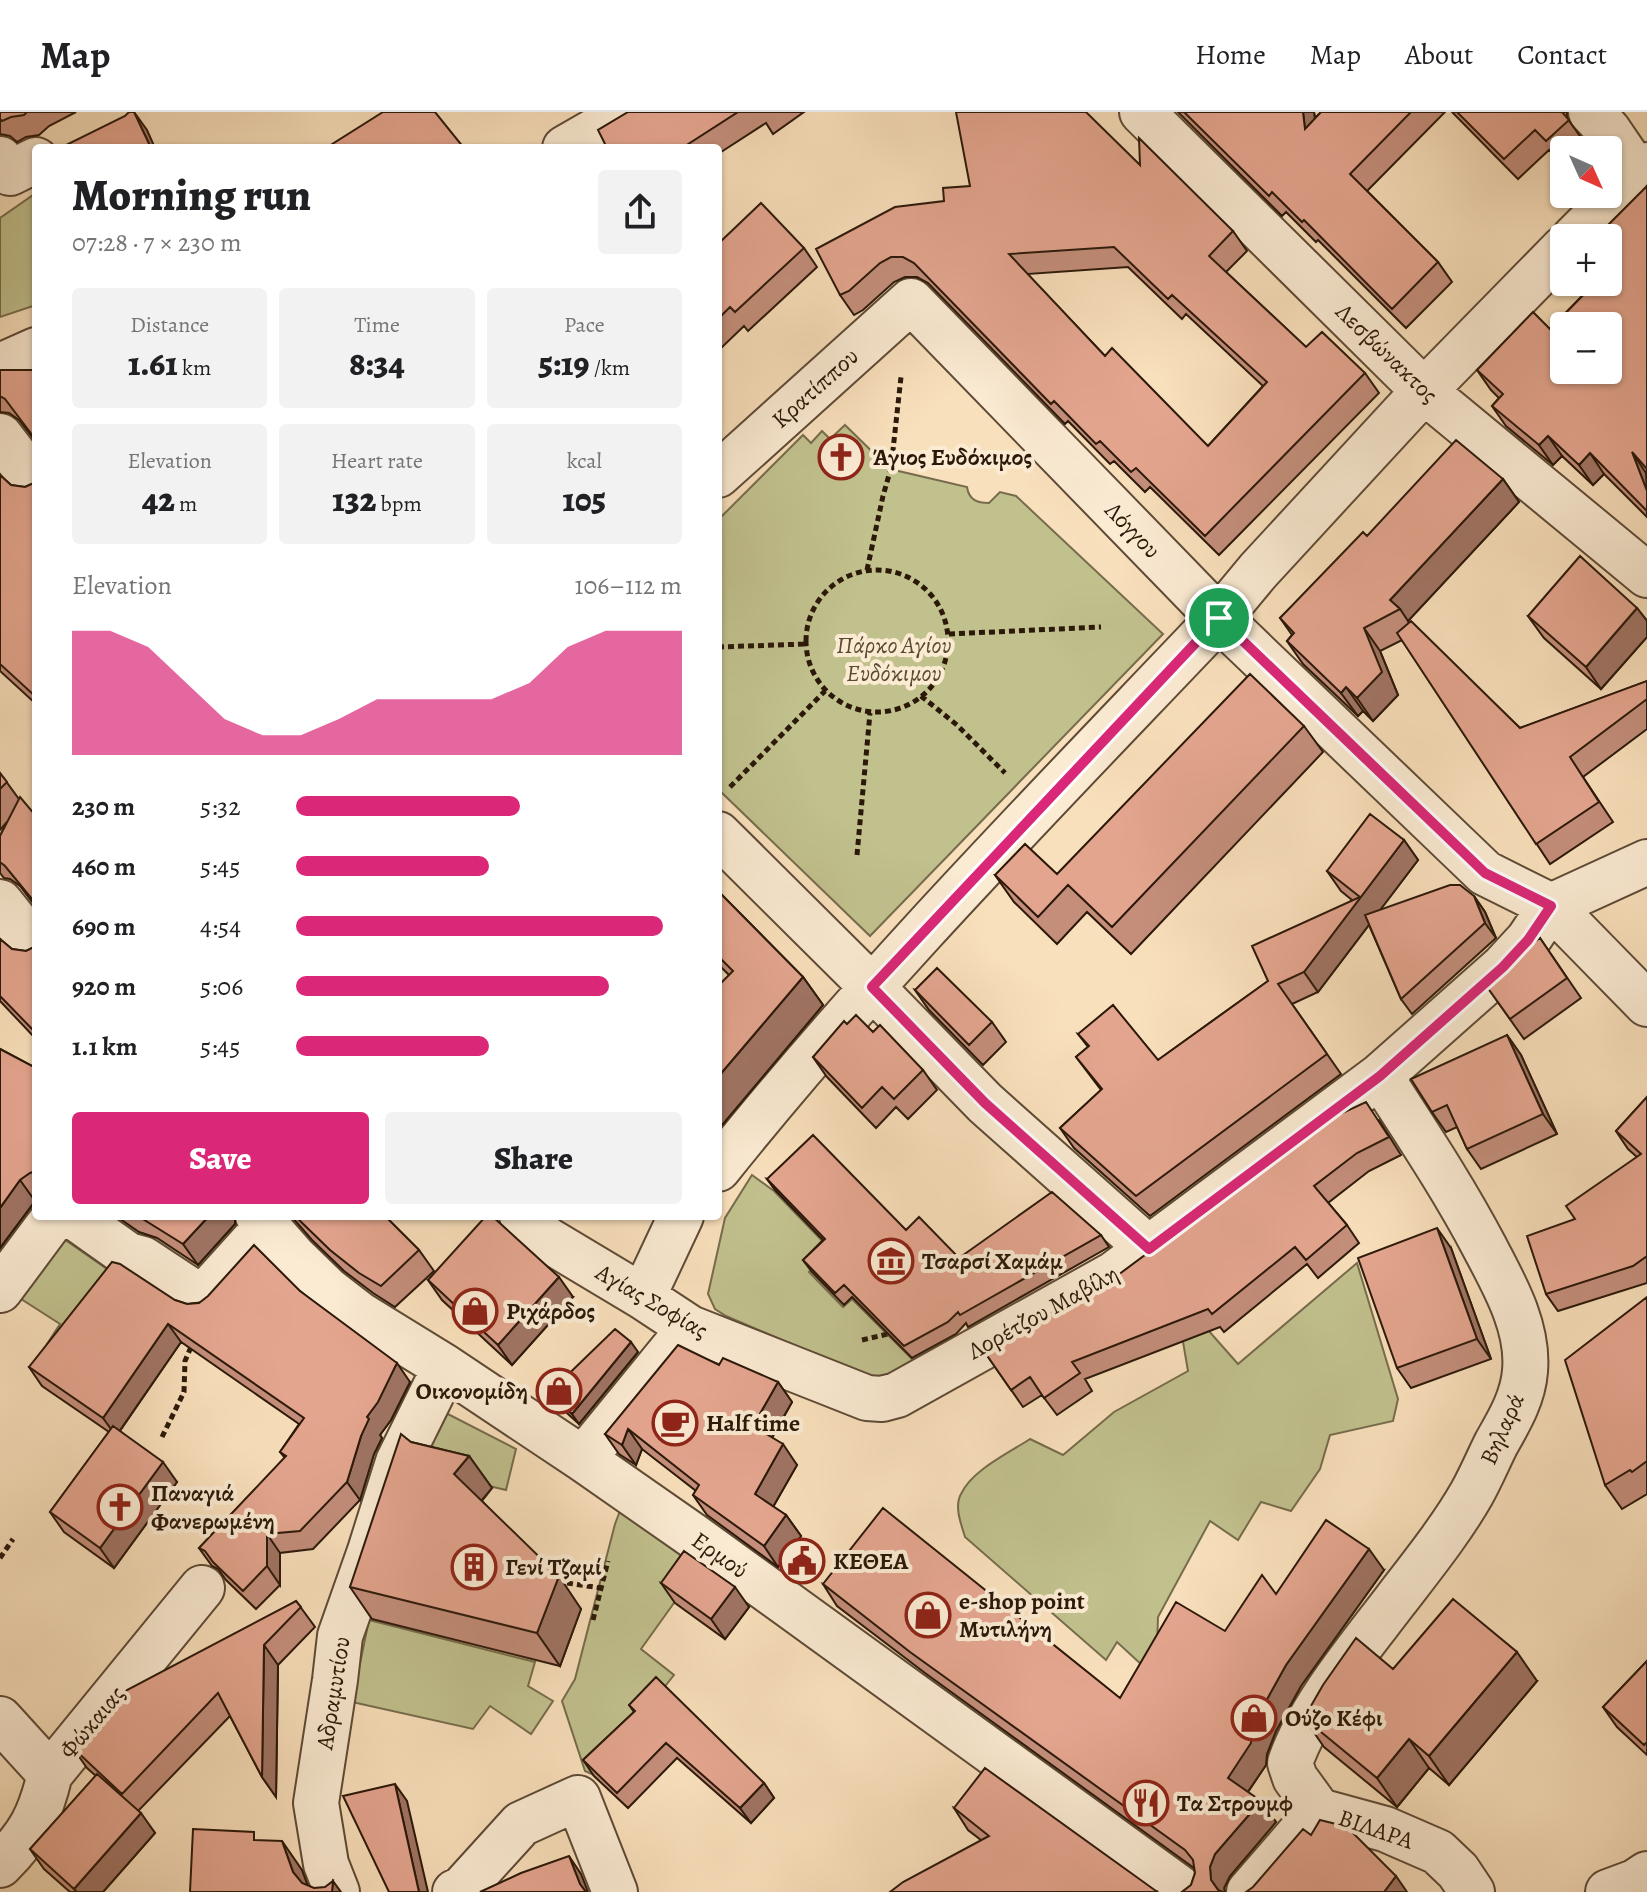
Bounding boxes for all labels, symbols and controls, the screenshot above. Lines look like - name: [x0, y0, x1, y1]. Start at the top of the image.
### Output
- text: Map: [40, 29, 110, 81]
- text: Home: [1195, 36, 1266, 74]
- text: Map: [1310, 36, 1361, 74]
- text: About: [1405, 36, 1473, 74]
- text: Contact: [1517, 36, 1607, 74]
- north arrow: [1550, 136, 1622, 208]
- map controls: [1550, 136, 1622, 384]
- text: Morning run: [72, 165, 311, 225]
- button: share: [598, 170, 682, 254]
- button: +: [1550, 224, 1622, 296]
- text: 07:28 · 7 × 230 m: [72, 225, 242, 260]
- street label: Λεσβώνακτος: [1328, 295, 1445, 410]
- text: Distance: [130, 310, 209, 340]
- text: Time: [354, 310, 400, 340]
- text: Pace: [564, 310, 605, 340]
- button: −: [1550, 312, 1622, 384]
- text: 1.61: [128, 340, 178, 387]
- text: 8:34: [349, 340, 405, 387]
- text: 5:19: [538, 340, 589, 387]
- street label: Κρατίππου: [765, 340, 865, 436]
- text: km: [178, 353, 211, 383]
- text: /km: [589, 353, 630, 383]
- church icon: Άγιος Ευδόκιμος: [817, 433, 865, 481]
- place label: Άγιος Ευδόκιμος: [872, 441, 1032, 473]
- text: Elevation: [127, 446, 212, 476]
- text: Heart rate: [331, 446, 423, 476]
- text: kcal: [567, 446, 602, 476]
- text: 42: [142, 476, 175, 523]
- text: 132: [332, 476, 376, 523]
- text: 105: [563, 476, 606, 523]
- text: m: [175, 489, 197, 519]
- text: bpm: [376, 489, 422, 519]
- street label: Λόγγου: [1097, 494, 1168, 565]
- text: Elevation: [72, 568, 172, 603]
- text: 106–112 m: [575, 568, 682, 603]
- pin: [1185, 584, 1253, 652]
- icon: arrive: [1197, 596, 1241, 640]
- park label: Πάρκο Αγίου Ευδόκιμου: [836, 629, 952, 689]
- text: 230 m: [72, 789, 135, 824]
- text: 5:32: [200, 789, 241, 824]
- text: 460 m: [72, 849, 136, 884]
- text: 5:45: [200, 849, 240, 884]
- text: 690 m: [72, 909, 136, 944]
- text: 4:54: [200, 909, 241, 944]
- text: 920 m: [72, 969, 136, 1004]
- text: 5:06: [200, 969, 243, 1004]
- text: 1.1 km: [72, 1029, 138, 1064]
- text: 5:45: [200, 1029, 240, 1064]
- button: Save: [72, 1112, 369, 1204]
- button: Share: [385, 1112, 682, 1204]
- museum icon: Τσαρσί Χαμάμ: [867, 1237, 915, 1285]
- place label: Τσαρσί Χαμάμ: [922, 1245, 1064, 1277]
- street label: Αγίας Σοφίας: [589, 1256, 714, 1346]
- street label: Λορέτζου Μαβίλη: [961, 1257, 1124, 1367]
- shop icon: Ριχάρδος: [451, 1287, 499, 1335]
- place label: Ριχάρδος: [506, 1295, 595, 1327]
- shop icon: Οικονομίδη: [535, 1367, 583, 1415]
- place label: Οικονομίδη: [416, 1375, 528, 1407]
- street label: Βηλαρά: [1472, 1388, 1532, 1470]
- cafe icon: Half time: [651, 1399, 699, 1447]
- place label: Half time: [706, 1407, 800, 1439]
- place label: Παναγιά Φανερωμένη: [151, 1477, 275, 1537]
- church icon: Παναγιά Φανερωμένη: [96, 1483, 144, 1531]
- street label: Ερμού: [685, 1524, 755, 1586]
- public building icon: ΚΕΘΕΑ: [778, 1537, 826, 1585]
- building icon: Γενί Τζαμί: [450, 1543, 498, 1591]
- place label: ΚΕΘΕΑ: [833, 1545, 909, 1577]
- place label: Γενί Τζαμί: [505, 1551, 602, 1583]
- place label: e-shop point Μυτιλήνη: [959, 1585, 1085, 1645]
- shop icon: e-shop point Μυτιλήνη: [904, 1591, 952, 1639]
- street label: Αδραμυτίου: [308, 1634, 358, 1753]
- street label: Φώκαιας: [52, 1679, 132, 1765]
- shop icon: Ούζο Κέφι: [1230, 1694, 1278, 1742]
- place label: Ούζο Κέφι: [1285, 1702, 1383, 1734]
- restaurant icon: Τα Στρουμφ: [1122, 1779, 1170, 1827]
- place label: Τα Στρουμφ: [1177, 1787, 1293, 1819]
- street label: ΒΙΛΑΡΑ: [1334, 1801, 1419, 1857]

